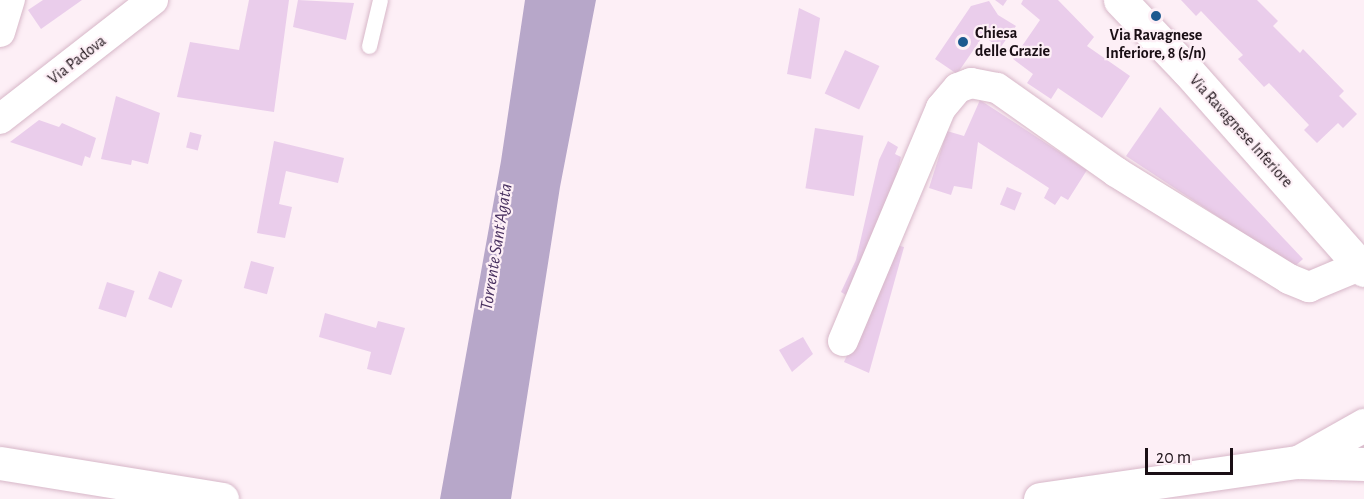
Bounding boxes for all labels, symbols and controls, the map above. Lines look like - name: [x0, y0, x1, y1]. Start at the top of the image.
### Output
- marker: Via Ravagnese Inferiore, 8 (s/n): [1149, 9, 1163, 23]
- place label: Chiesa delle Grazie: [975, 23, 1050, 61]
- place label: Via Ravagnese Inferiore, 8 (s/n): [1106, 25, 1206, 63]
- street label: Via Padova: [44, 31, 110, 89]
- marker: Chiesa delle Grazie: [956, 35, 970, 49]
- street label: Via Ravagnese Inferiore: [1185, 71, 1297, 191]
- water label: Torrente Sant'Agata: [476, 182, 518, 312]
- scale bar: [1148, 436, 1236, 474]
- text: 20 m: [1156, 449, 1191, 467]

